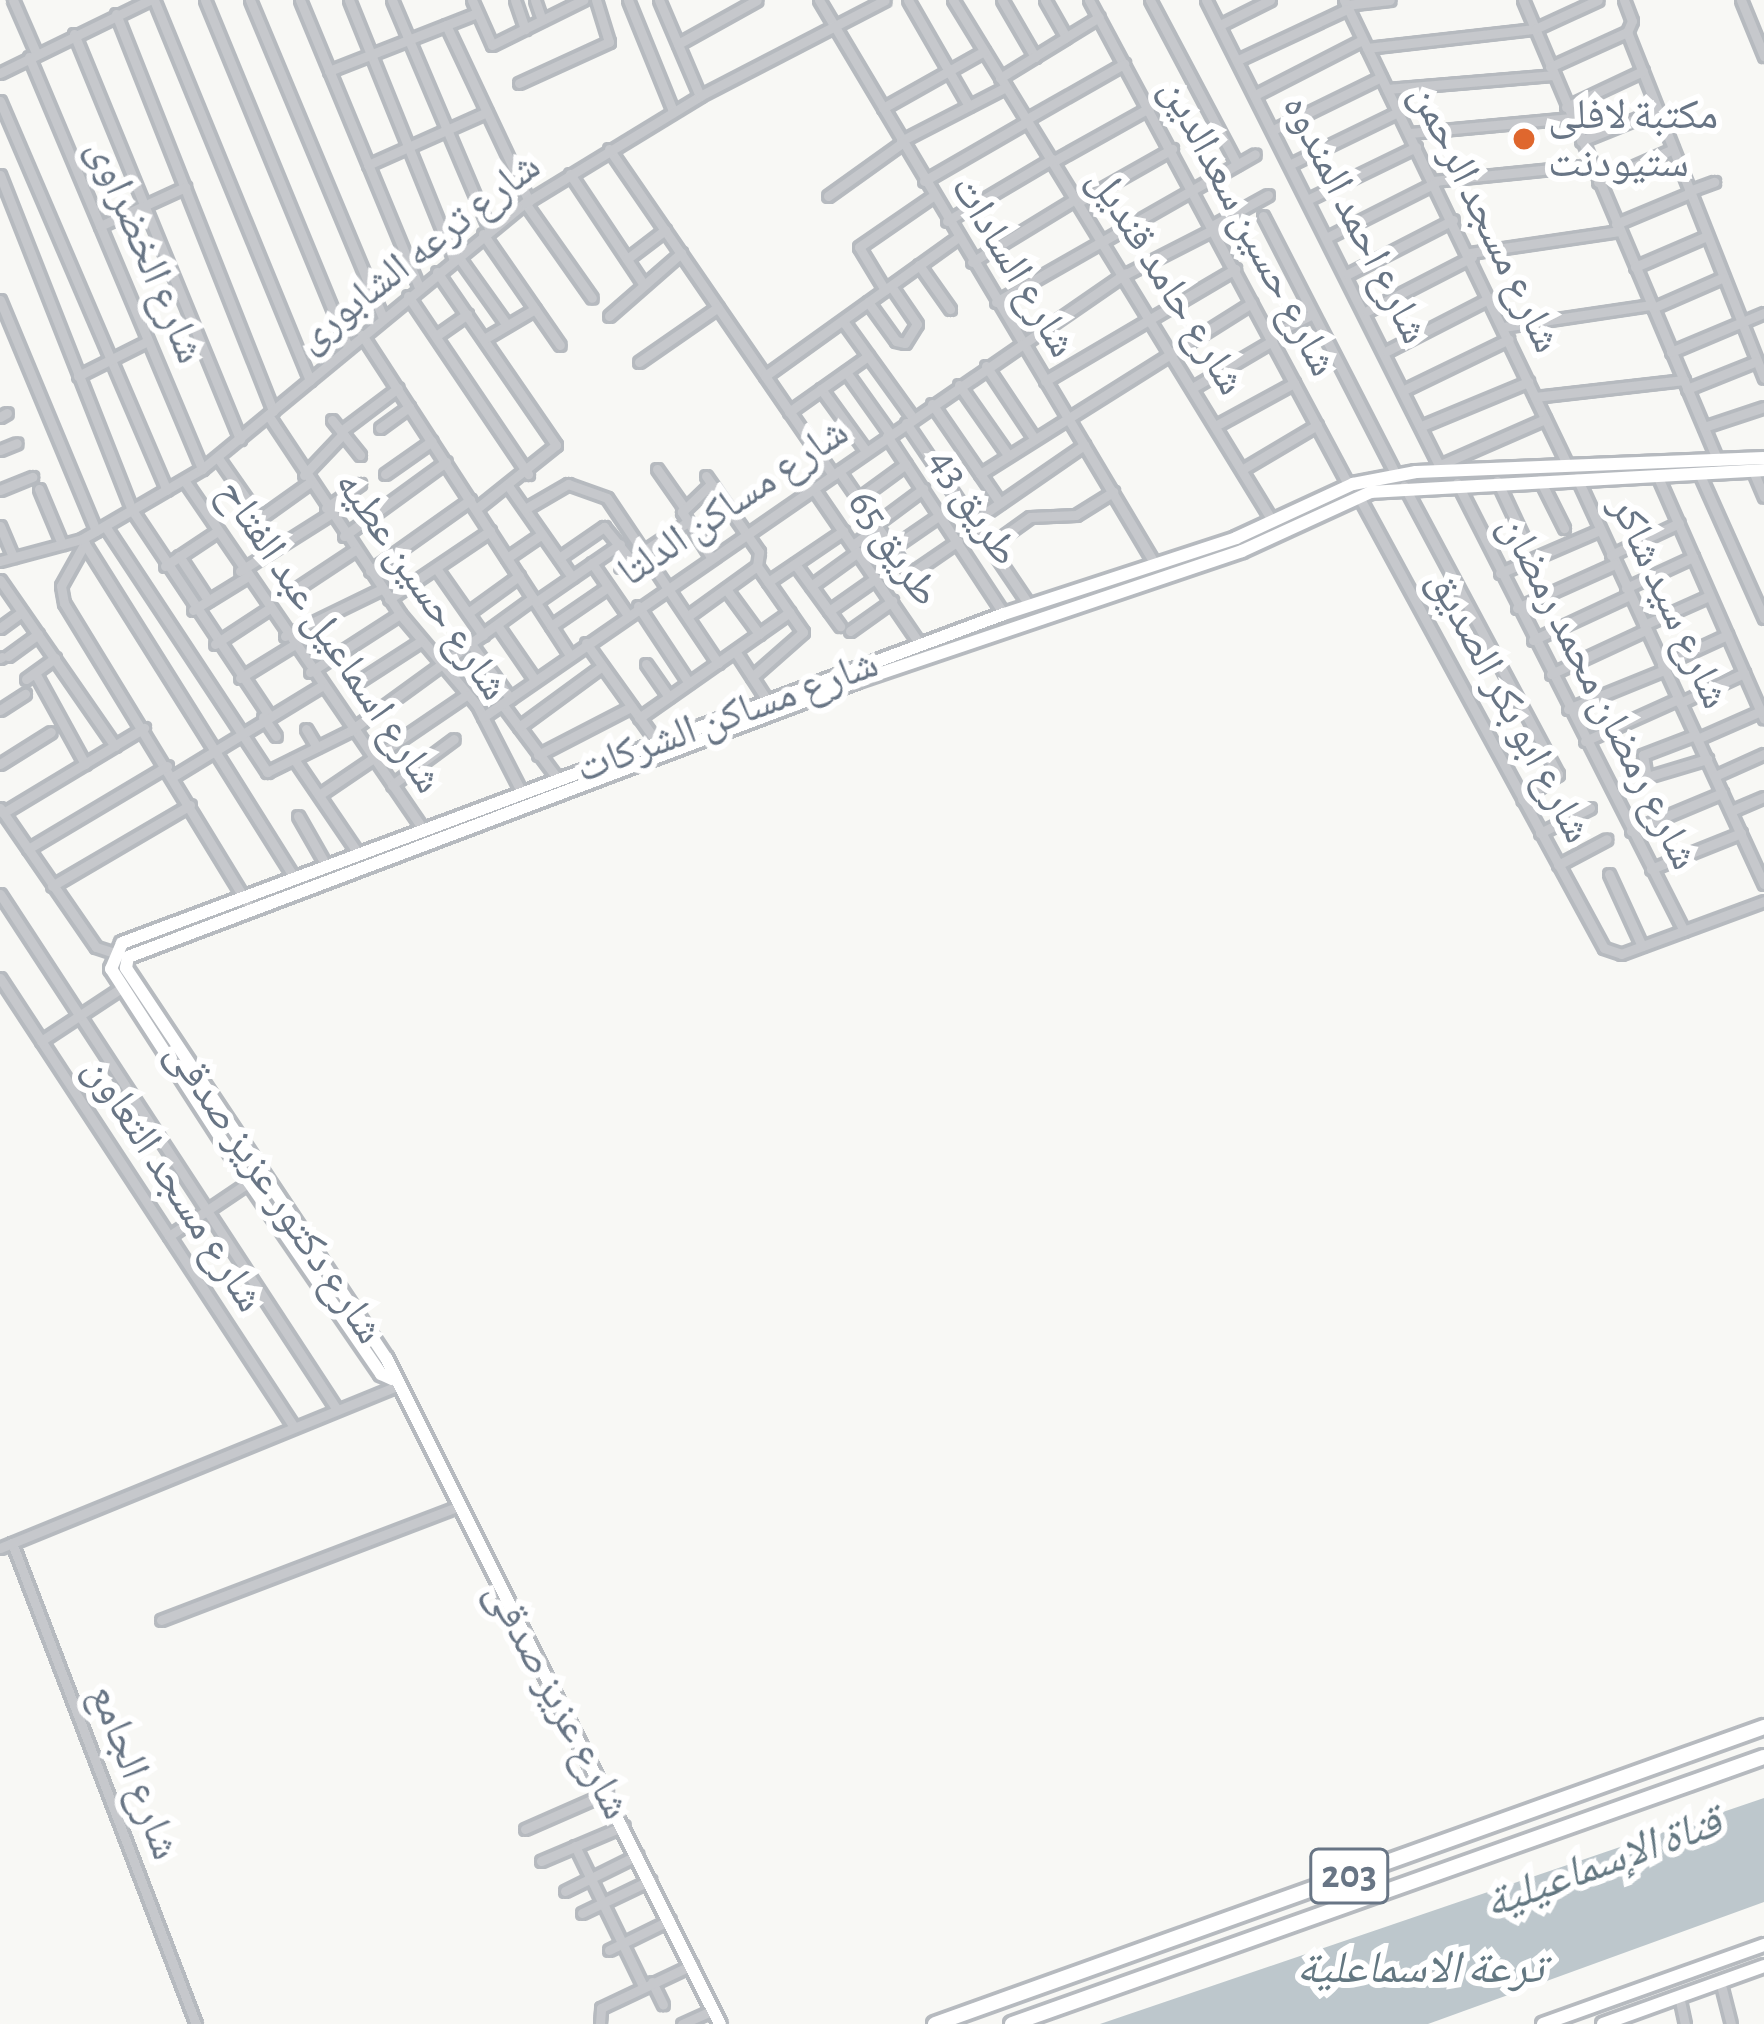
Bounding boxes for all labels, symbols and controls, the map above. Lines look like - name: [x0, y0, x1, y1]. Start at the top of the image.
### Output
- street label: شارع حسين سعدالدين: [1149, 69, 1349, 385]
- street label: شارع مسجد الرحمن: [1399, 75, 1573, 361]
- street label: شارع احمد المندوه: [1272, 86, 1440, 352]
- place label: مكتبة لافلى ستيودنت: [1548, 90, 1718, 188]
- marker: مكتبة لافلى ستيودنت: [1511, 126, 1537, 152]
- street label: شارع الخضراوى: [76, 131, 216, 371]
- street label: شارع ترعه الشابورى: [286, 141, 550, 363]
- street label: شارع حامد قنديل: [1077, 158, 1257, 404]
- street label: شارع السادات: [940, 166, 1088, 366]
- street label: شارع مساكن الدلتا: [608, 407, 858, 597]
- street label: طريق 43: [917, 439, 1031, 575]
- street label: شارع حسين عطيه: [324, 460, 520, 710]
- street label: شارع اسماعيل عبد الفتاح: [206, 469, 454, 803]
- street label: طريق 65: [837, 480, 951, 616]
- street label: شارع سيد شاكر: [1599, 488, 1741, 716]
- street label: شارع رمضان محمد رمضان: [1488, 506, 1710, 878]
- street label: شارع ابو بكر الصديق: [1417, 561, 1603, 851]
- street label: شارع مساكن الشركات: [569, 638, 885, 794]
- street label: شارع دكتور عزيز صدقى: [155, 1031, 395, 1353]
- street label: شارع مسجد التعاون: [73, 1047, 275, 1321]
- street label: شارع عزيز صدقى: [474, 1572, 642, 1828]
- street label: شارع الجامع: [79, 1677, 191, 1867]
- water label: قناة الإسماعيلية: [1477, 1795, 1729, 1931]
- road number: 203: [1307, 1843, 1391, 1909]
- water label: ترعة الاسماعلية: [1296, 1942, 1544, 1996]

